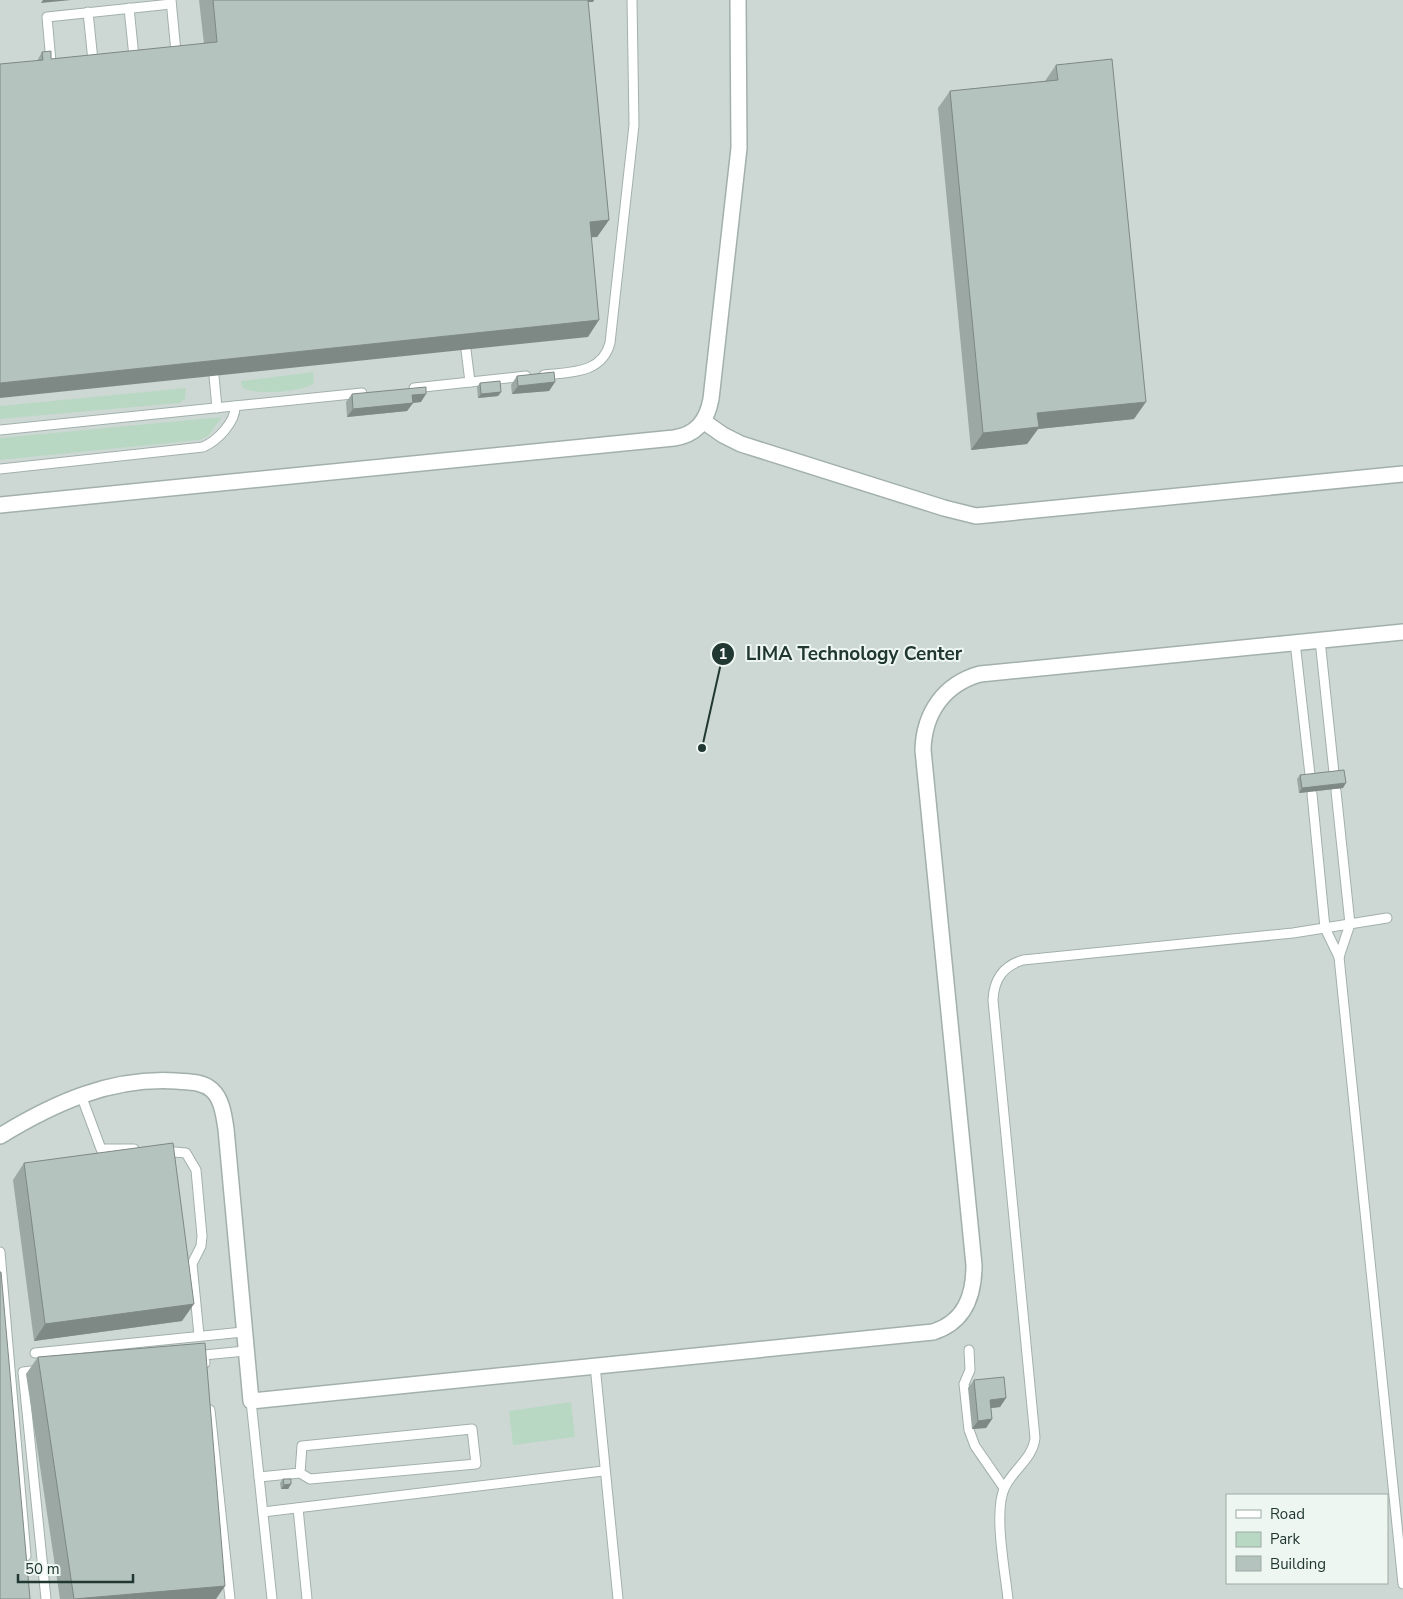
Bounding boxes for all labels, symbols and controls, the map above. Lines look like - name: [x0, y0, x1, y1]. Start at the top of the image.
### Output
- callout: LIMA Technology Center: [711, 637, 972, 671]
- text: LIMA Technology Center: [746, 641, 963, 667]
- text: 1: [718, 644, 728, 664]
- legend: [1226, 1494, 1388, 1584]
- text: Road: [1270, 1504, 1305, 1524]
- text: Park: [1270, 1529, 1300, 1549]
- scale bar: [18, 1552, 132, 1584]
- text: Building: [1270, 1554, 1326, 1574]
- text: 50 m: [25, 1559, 60, 1579]

